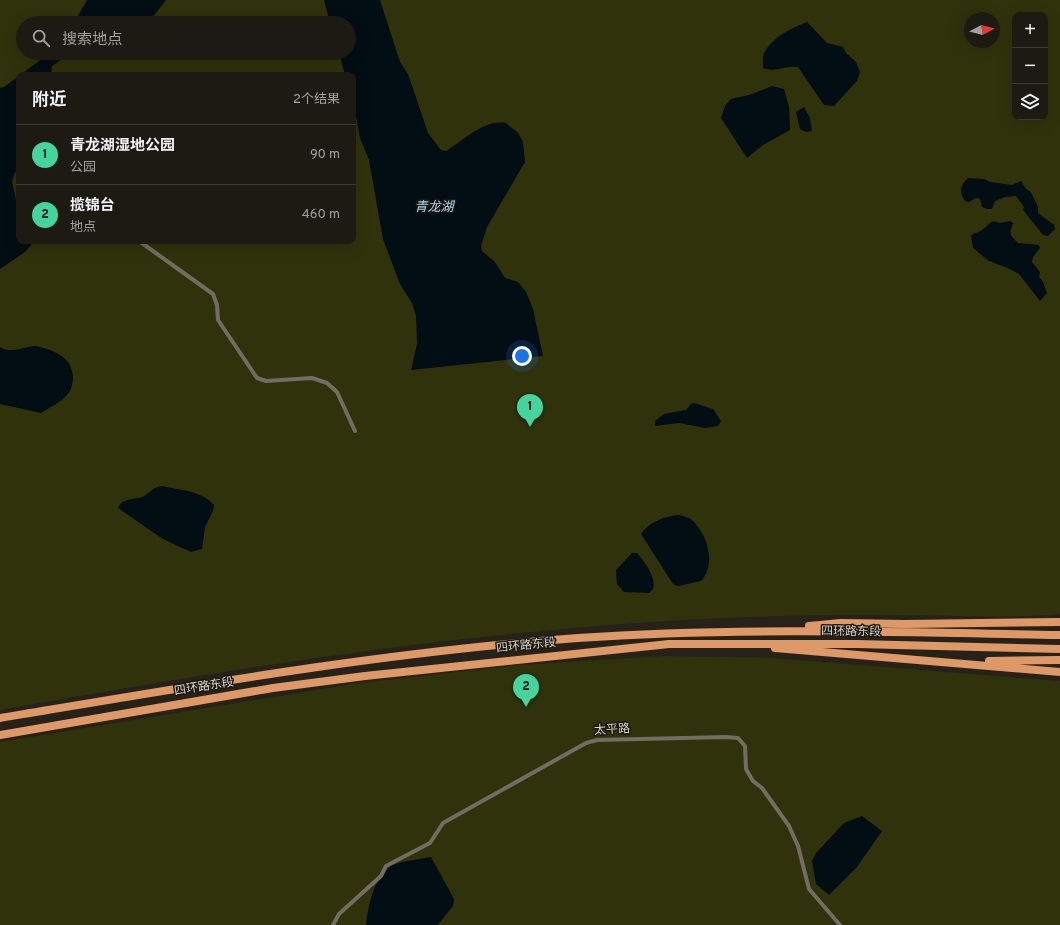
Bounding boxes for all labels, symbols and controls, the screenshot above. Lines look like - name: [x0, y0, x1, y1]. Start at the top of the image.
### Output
- north arrow: [964, 12, 1000, 48]
- map controls: [1012, 12, 1048, 120]
- button: +: [1012, 12, 1048, 48]
- search box: [16, 16, 356, 60]
- icon: search: [30, 27, 52, 49]
- text: 搜索地点: [62, 31, 122, 50]
- button: −: [1012, 48, 1048, 84]
- button: layers: [1012, 84, 1048, 120]
- text: 附近: [32, 90, 66, 112]
- text: 2个结果: [293, 92, 340, 108]
- text: 青龙湖湿地公园: [70, 137, 175, 156]
- text: 1: [42, 147, 48, 163]
- text: 90 m: [310, 147, 340, 163]
- text: 公园: [70, 160, 96, 176]
- text: 揽锦台: [70, 197, 115, 216]
- water label: 青龙湖: [414, 200, 455, 216]
- text: 2: [41, 207, 49, 223]
- text: 460 m: [302, 207, 340, 223]
- text: 地点: [70, 220, 96, 236]
- your location: [512, 346, 532, 366]
- pin: 1: [517, 394, 543, 427]
- street label: 四环路东段: [821, 623, 881, 641]
- street label: 四环路东段: [495, 635, 557, 657]
- street label: 四环路东段: [173, 674, 235, 700]
- pin: 2: [513, 674, 539, 707]
- street label: 太平路: [594, 721, 630, 739]

